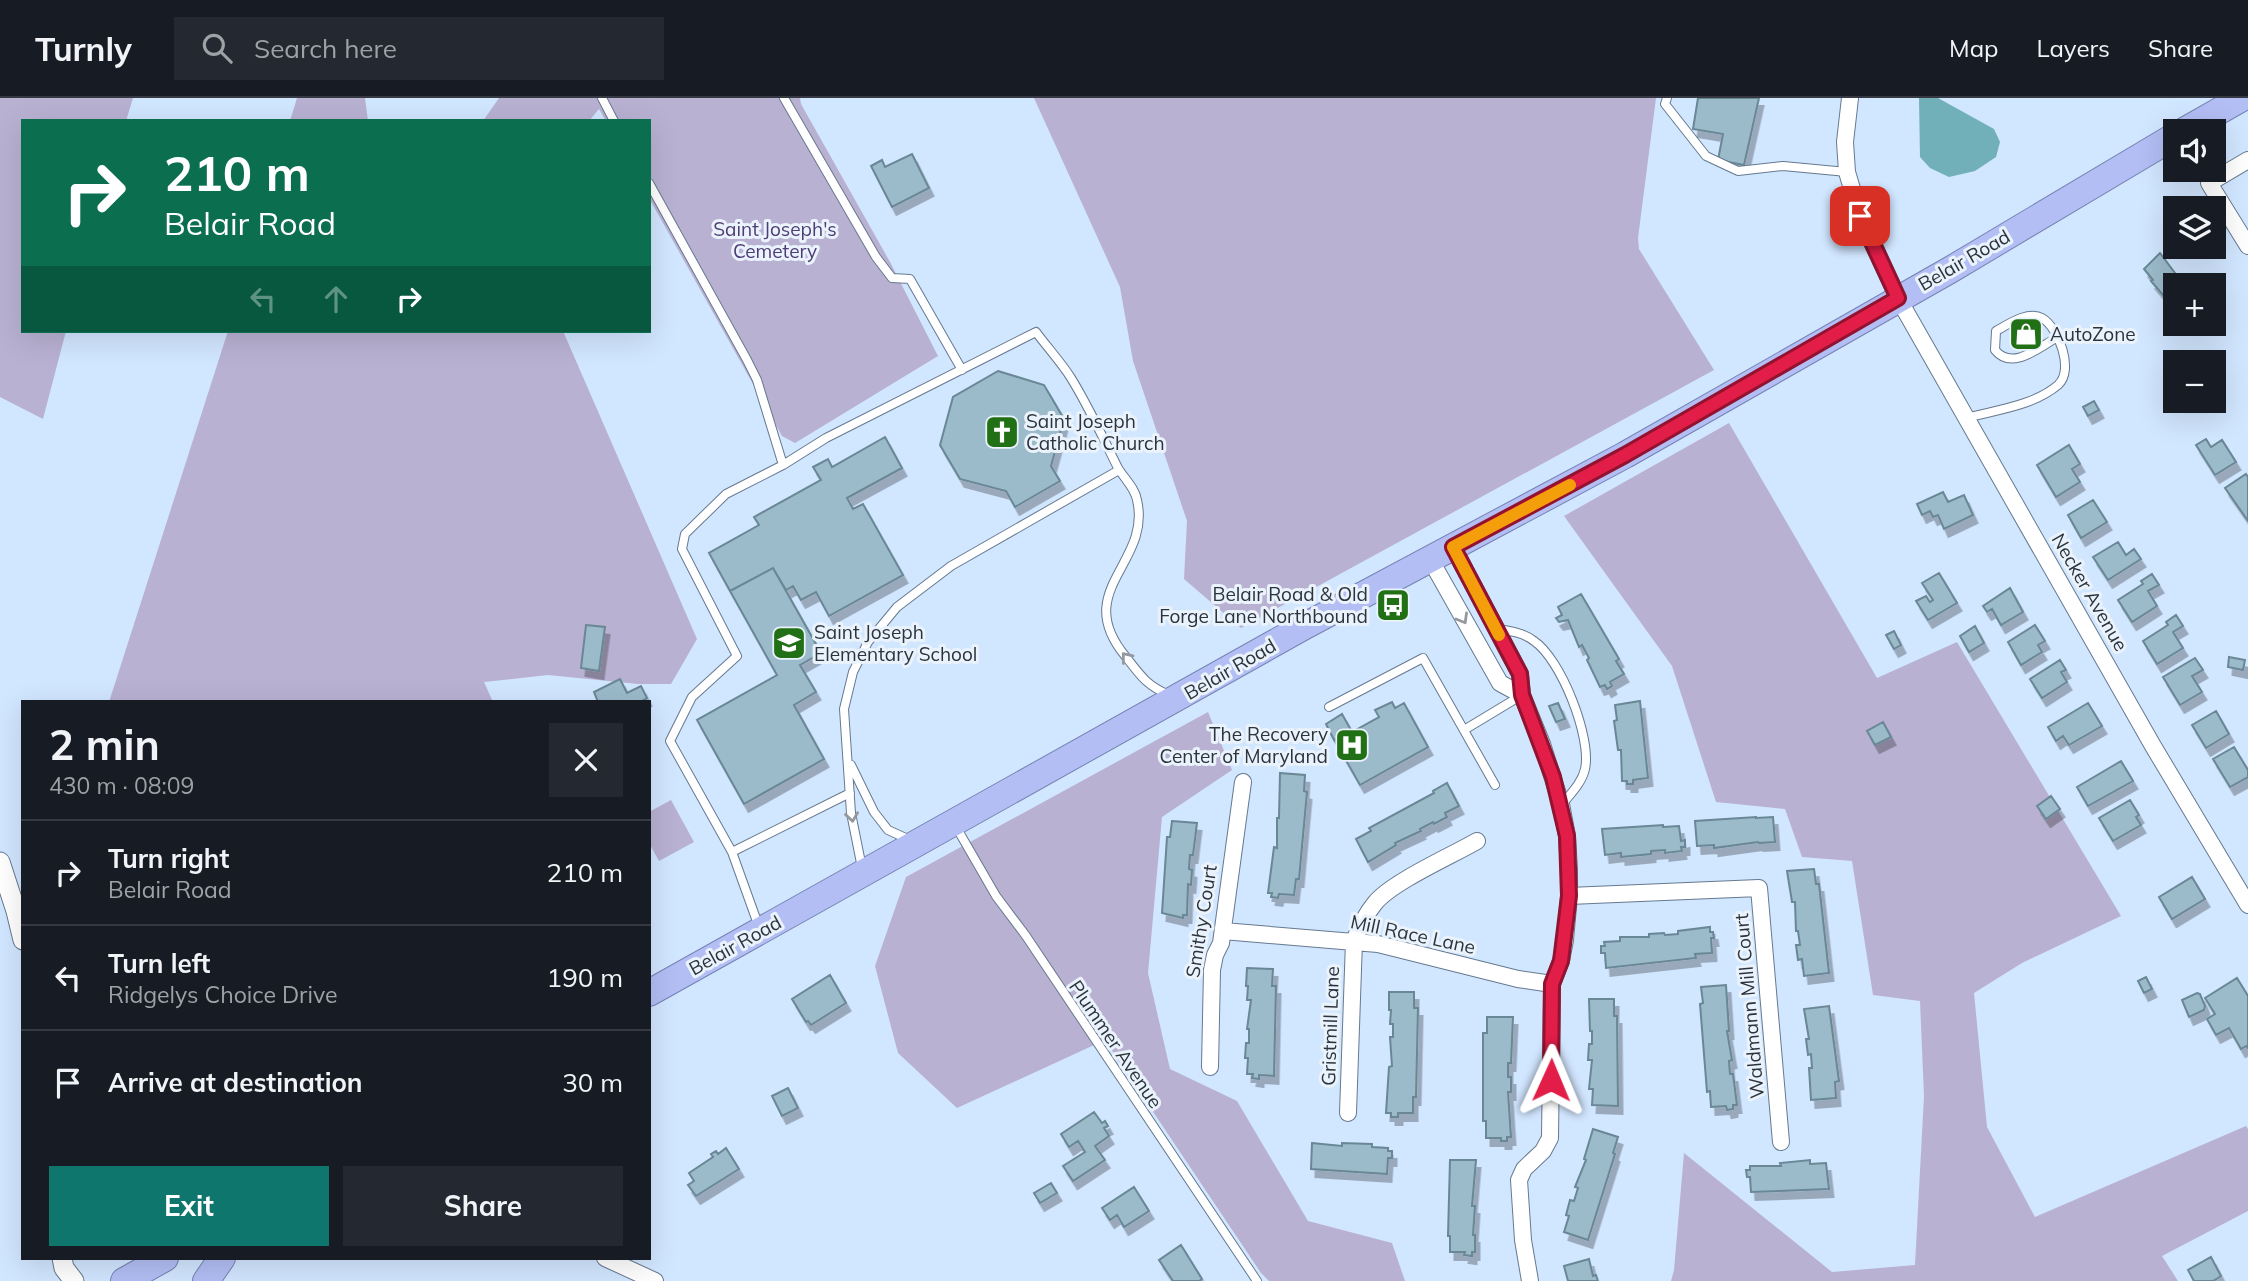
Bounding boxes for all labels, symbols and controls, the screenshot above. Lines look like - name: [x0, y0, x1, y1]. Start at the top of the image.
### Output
- search box: [174, 17, 664, 80]
- text: Turnly: [35, 28, 132, 69]
- icon: search: [198, 29, 236, 67]
- text: Search here: [254, 32, 397, 65]
- text: Map: [1949, 33, 1998, 63]
- text: Layers: [2036, 33, 2110, 63]
- text: Share: [2148, 33, 2213, 63]
- map controls: [2163, 119, 2226, 413]
- button: sound: [2163, 119, 2226, 182]
- text: 210 m: [164, 142, 310, 203]
- icon: right: [49, 147, 140, 238]
- pin: [1830, 186, 1890, 246]
- button: layers: [2163, 196, 2226, 259]
- icon: arrive: [1841, 197, 1879, 235]
- text: Belair Road: [164, 203, 336, 243]
- park label: Saint Joseph's Cemetery: [713, 217, 837, 263]
- street label: Belair Road: [1914, 224, 2014, 296]
- button: +: [2163, 273, 2226, 336]
- icon: left: [244, 280, 282, 318]
- icon: ahead: [317, 280, 355, 318]
- icon: right: [390, 280, 428, 318]
- shop icon: AutoZone: [2007, 315, 2045, 353]
- place label: AutoZone: [2050, 322, 2136, 346]
- button: −: [2163, 350, 2226, 413]
- place label: Saint Joseph Catholic Church: [1026, 409, 1165, 455]
- church icon: Saint Joseph Catholic Church: [983, 413, 1021, 451]
- street label: Necker Avenue: [2047, 529, 2133, 655]
- place label: Belair Road & Old Forge Lane Northbound: [1159, 582, 1368, 628]
- bus stop icon: Belair Road & Old Forge Lane Northbound: [1374, 586, 1412, 624]
- one-way arrow: [1455, 611, 1468, 624]
- place label: Saint Joseph Elementary School: [814, 620, 977, 666]
- school or university icon: Saint Joseph Elementary School: [770, 624, 808, 662]
- street label: Belair Road: [1180, 633, 1280, 705]
- one-way arrow: [1122, 653, 1134, 666]
- text: 2 min: [49, 718, 160, 771]
- place label: The Recovery Center of Maryland: [1160, 722, 1328, 768]
- button: close: [549, 723, 623, 797]
- hospital icon: The Recovery Center of Maryland: [1333, 726, 1371, 764]
- text: 430 m · 08:09: [49, 771, 194, 800]
- one-way arrow: [844, 811, 859, 823]
- text: Turn right: [108, 842, 229, 875]
- icon: right: [49, 854, 87, 892]
- text: 210 m: [547, 856, 623, 889]
- street label: Smithy Court: [1180, 863, 1222, 979]
- text: Belair Road: [108, 875, 232, 904]
- street label: Mill Race Lane: [1348, 909, 1478, 959]
- street label: Belair Road: [685, 910, 785, 980]
- street label: Waldmann Mill Court: [1729, 912, 1769, 1100]
- text: Turn left: [108, 947, 210, 980]
- icon: left: [49, 959, 87, 997]
- text: 190 m: [547, 961, 623, 994]
- street label: Gristmill Lane: [1316, 966, 1344, 1086]
- street label: Plummer Avenue: [1064, 975, 1168, 1113]
- text: Ridgelys Choice Drive: [108, 980, 338, 1009]
- position arrow: [1514, 1043, 1588, 1117]
- icon: arrive: [49, 1064, 87, 1102]
- text: Arrive at destination: [108, 1066, 363, 1099]
- text: 30 m: [562, 1066, 623, 1099]
- button: Exit: [49, 1166, 329, 1246]
- button: Share: [343, 1166, 623, 1246]

